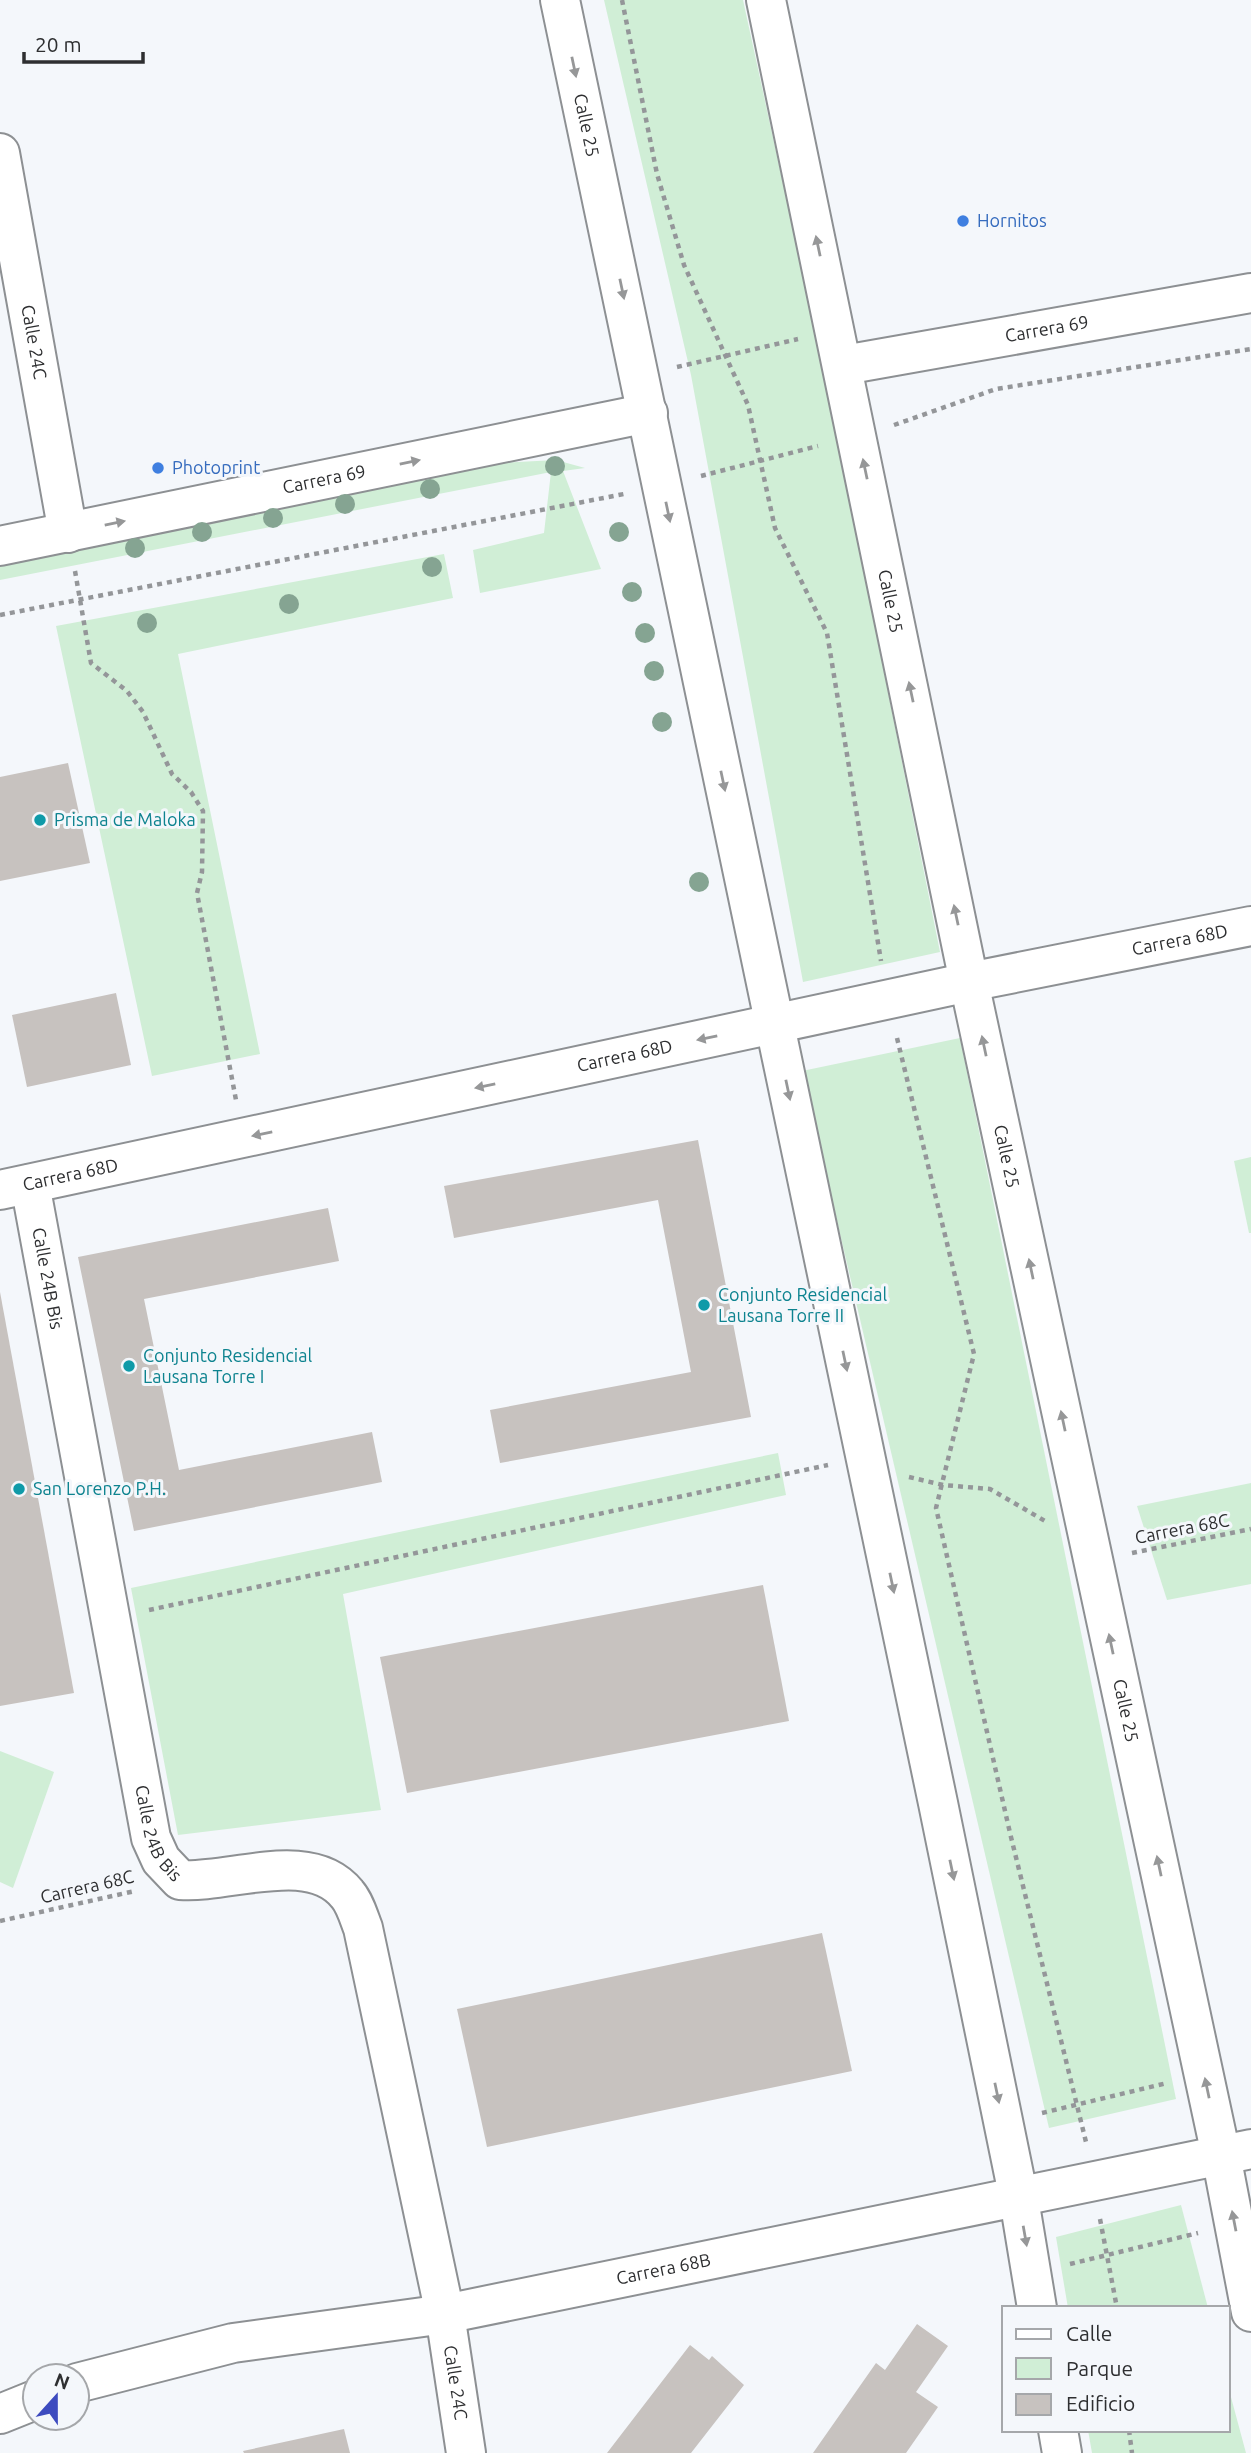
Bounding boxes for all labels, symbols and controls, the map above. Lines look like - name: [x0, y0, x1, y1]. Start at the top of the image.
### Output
- scale bar: [24, 21, 144, 65]
- text: 20 m: [35, 32, 82, 56]
- one-way arrow: [569, 56, 580, 78]
- street label: Calle 25: [571, 92, 604, 159]
- place label: Hornitos: [977, 210, 1047, 230]
- marker: Hornitos: [955, 213, 971, 229]
- one-way arrow: [813, 235, 824, 257]
- one-way arrow: [616, 278, 627, 300]
- street label: Calle 24C: [18, 303, 51, 381]
- street label: Carrera 69: [1003, 311, 1090, 345]
- place label: Photoprint: [172, 457, 260, 477]
- one-way arrow: [399, 457, 421, 468]
- one-way arrow: [860, 458, 871, 480]
- marker: Photoprint: [150, 460, 166, 476]
- street label: Carrera 69: [281, 460, 367, 497]
- one-way arrow: [662, 501, 673, 523]
- one-way arrow: [104, 517, 126, 528]
- street label: Calle 25: [875, 568, 908, 635]
- one-way arrow: [905, 681, 916, 703]
- one-way arrow: [718, 770, 729, 792]
- place label: Prisma de Maloka: [54, 809, 196, 829]
- marker: Prisma de Maloka: [32, 812, 48, 828]
- one-way arrow: [951, 904, 962, 926]
- street label: Carrera 68D: [1130, 920, 1229, 958]
- one-way arrow: [696, 1033, 718, 1044]
- street label: Carrera 68D: [575, 1035, 674, 1075]
- one-way arrow: [978, 1035, 989, 1057]
- one-way arrow: [782, 1079, 793, 1101]
- one-way arrow: [474, 1081, 496, 1092]
- street label: Calle 25: [991, 1123, 1024, 1190]
- one-way arrow: [251, 1129, 273, 1140]
- street label: Carrera 68D: [21, 1154, 120, 1194]
- street label: Calle 24B Bis: [29, 1226, 68, 1331]
- one-way arrow: [1025, 1258, 1036, 1280]
- place label: Conjunto Residencial Lausana Torre II: [718, 1284, 887, 1325]
- marker: Conjunto Residencial Lausana Torre II: [696, 1297, 712, 1313]
- place label: Conjunto Residencial Lausana Torre I: [143, 1345, 312, 1386]
- one-way arrow: [839, 1350, 850, 1372]
- marker: Conjunto Residencial Lausana Torre I: [121, 1358, 137, 1374]
- one-way arrow: [1058, 1410, 1069, 1432]
- place label: San Lorenzo P.H.: [33, 1478, 166, 1498]
- marker: San Lorenzo P.H.: [11, 1481, 27, 1497]
- street label: Carrera 68C: [1133, 1509, 1231, 1547]
- one-way arrow: [886, 1572, 897, 1594]
- one-way arrow: [1105, 1633, 1116, 1655]
- street label: Calle 25: [1110, 1677, 1143, 1744]
- street label: Calle 24B Bis: [132, 1783, 187, 1885]
- one-way arrow: [1153, 1855, 1164, 1877]
- one-way arrow: [946, 1859, 957, 1881]
- street label: Carrera 68C: [38, 1866, 135, 1906]
- one-way arrow: [1201, 2077, 1212, 2099]
- one-way arrow: [992, 2082, 1003, 2104]
- one-way arrow: [1228, 2210, 1239, 2232]
- one-way arrow: [1020, 2225, 1031, 2247]
- street label: Carrera 68B: [614, 2249, 712, 2288]
- legend: [1002, 2306, 1230, 2432]
- text: Calle: [1066, 2321, 1112, 2345]
- street label: Calle 24C: [441, 2344, 472, 2421]
- text: Parque: [1066, 2356, 1133, 2380]
- north arrow: [21, 2362, 91, 2432]
- text: N: [52, 2368, 73, 2394]
- text: Edificio: [1066, 2391, 1135, 2415]

